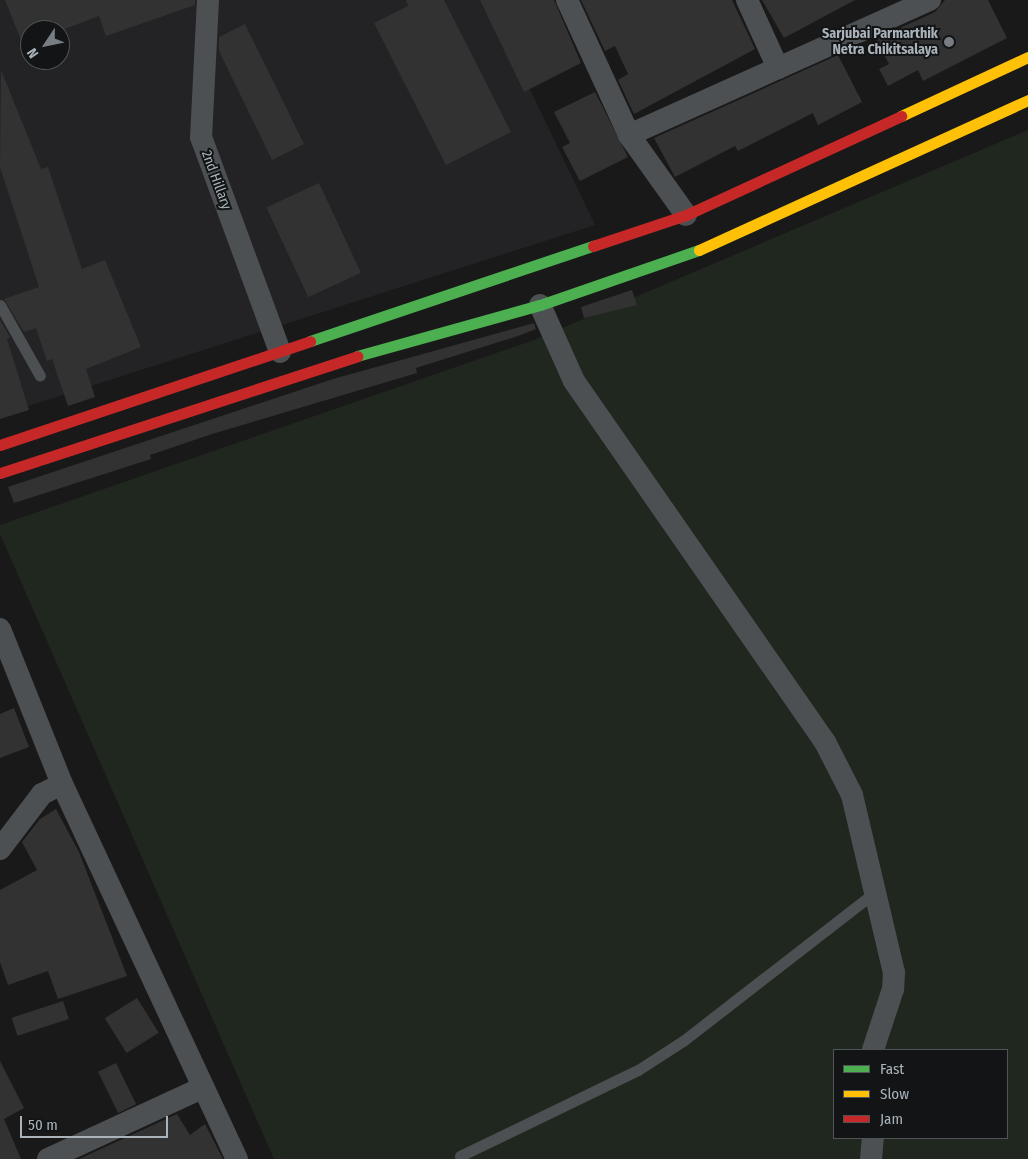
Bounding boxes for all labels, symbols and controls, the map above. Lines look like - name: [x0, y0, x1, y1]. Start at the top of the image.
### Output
- north arrow: [20, 20, 70, 70]
- place label: Sarjubai Parmarthik Netra Chikitsalaya: [822, 26, 938, 58]
- marker: Sarjubai Parmarthik Netra Chikitsalaya: [942, 35, 956, 49]
- text: N: [24, 45, 42, 61]
- street label: 2nd Hillary: [198, 148, 234, 212]
- legend: [833, 1049, 1008, 1139]
- text: Fast: [880, 1060, 904, 1078]
- text: Slow: [880, 1085, 909, 1103]
- scale bar: [22, 1106, 170, 1138]
- text: Jam: [880, 1110, 903, 1128]
- text: 50 m: [28, 1116, 58, 1134]

